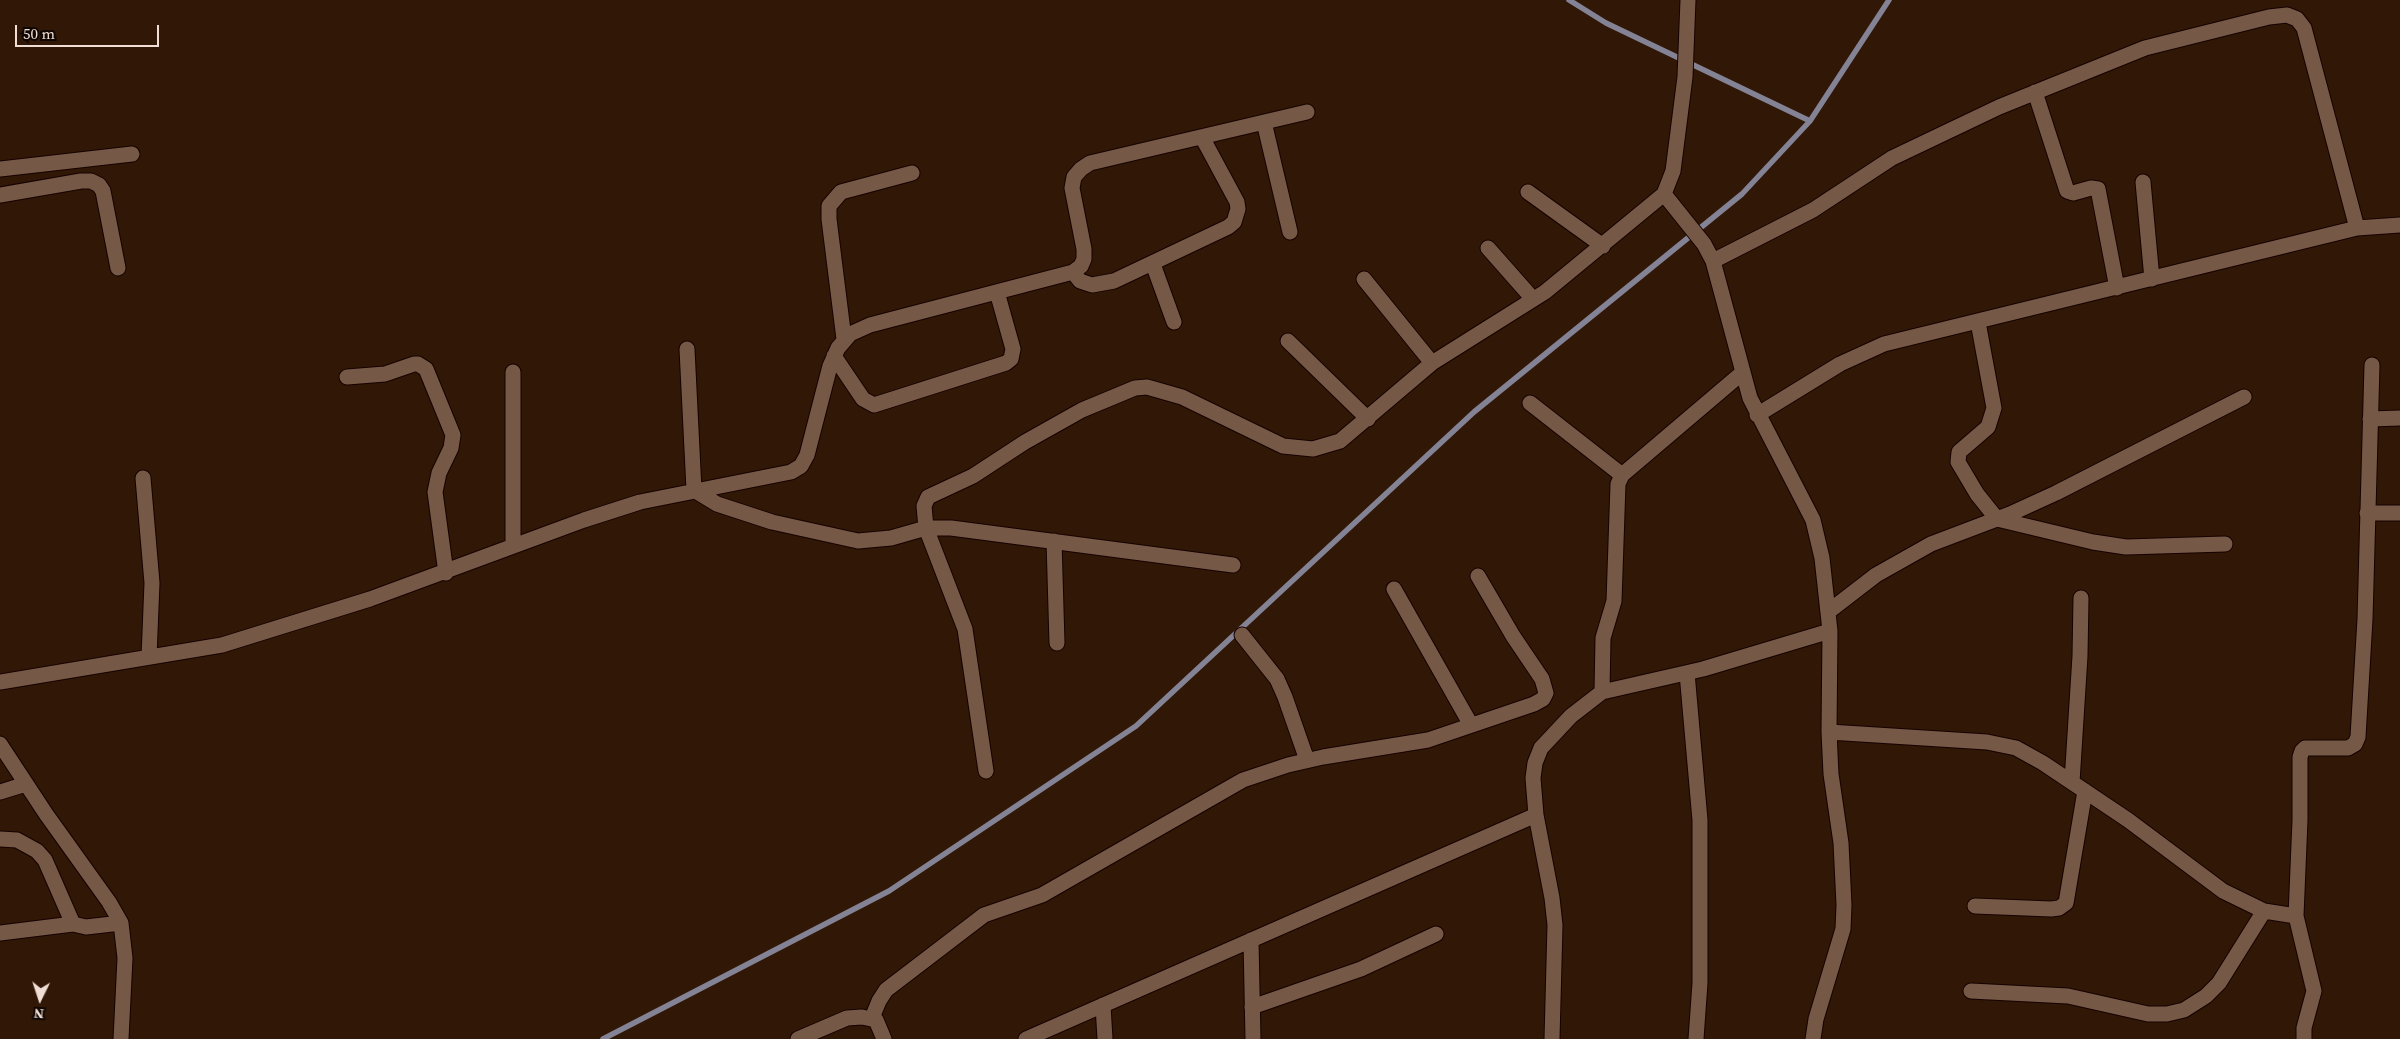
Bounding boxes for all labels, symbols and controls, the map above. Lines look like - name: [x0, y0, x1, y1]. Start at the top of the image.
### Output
- scale bar: [18, 15, 161, 47]
- text: 50 m: [23, 23, 55, 44]
- north arrow: [15, 974, 65, 1024]
- text: N: [33, 1004, 45, 1024]

